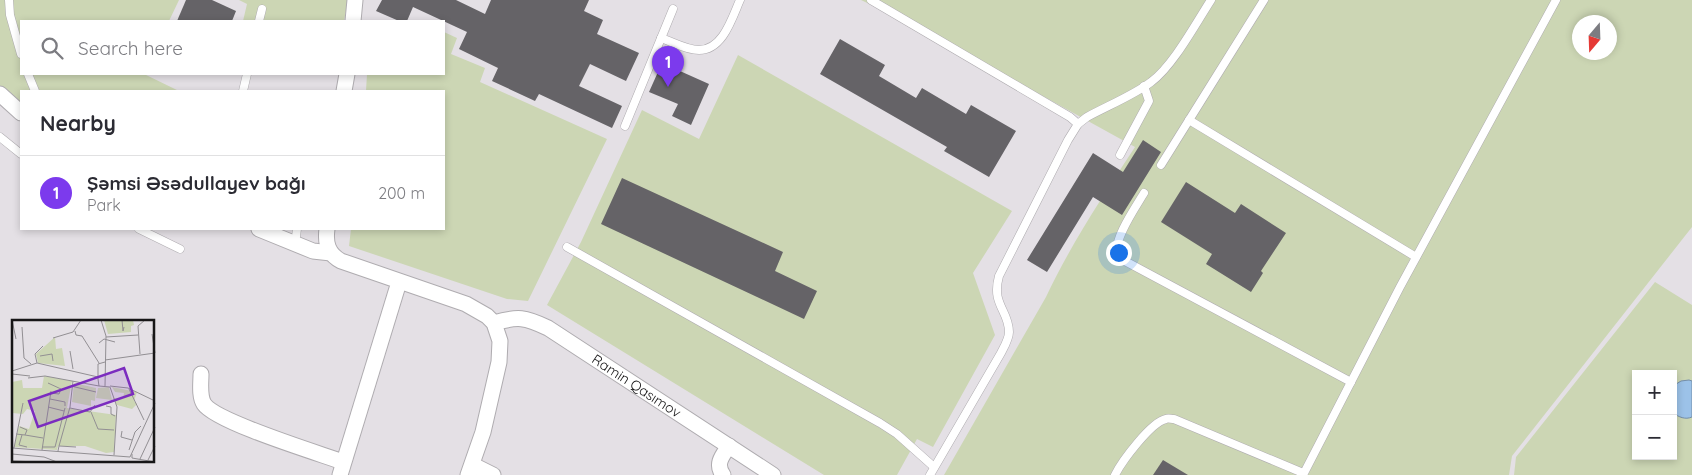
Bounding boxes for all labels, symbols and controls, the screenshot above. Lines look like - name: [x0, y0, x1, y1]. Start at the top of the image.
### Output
- north arrow: [1572, 15, 1617, 60]
- search box: [20, 20, 445, 75]
- icon: search: [38, 34, 66, 62]
- text: Search here: [78, 36, 183, 60]
- pin: 1: [652, 46, 684, 87]
- text: Nearby: [40, 110, 116, 136]
- text: Şəmsi Əsədullayev bağı: [87, 171, 305, 195]
- text: 1: [53, 183, 59, 203]
- text: 200 m: [378, 183, 425, 203]
- text: Park: [87, 195, 121, 215]
- your location: [1106, 240, 1132, 266]
- inset map: [12, 320, 155, 462]
- street label: Ramin Qasımov: [588, 350, 685, 422]
- map controls: [1632, 370, 1677, 460]
- button: +: [1632, 370, 1677, 415]
- button: −: [1632, 415, 1677, 460]

